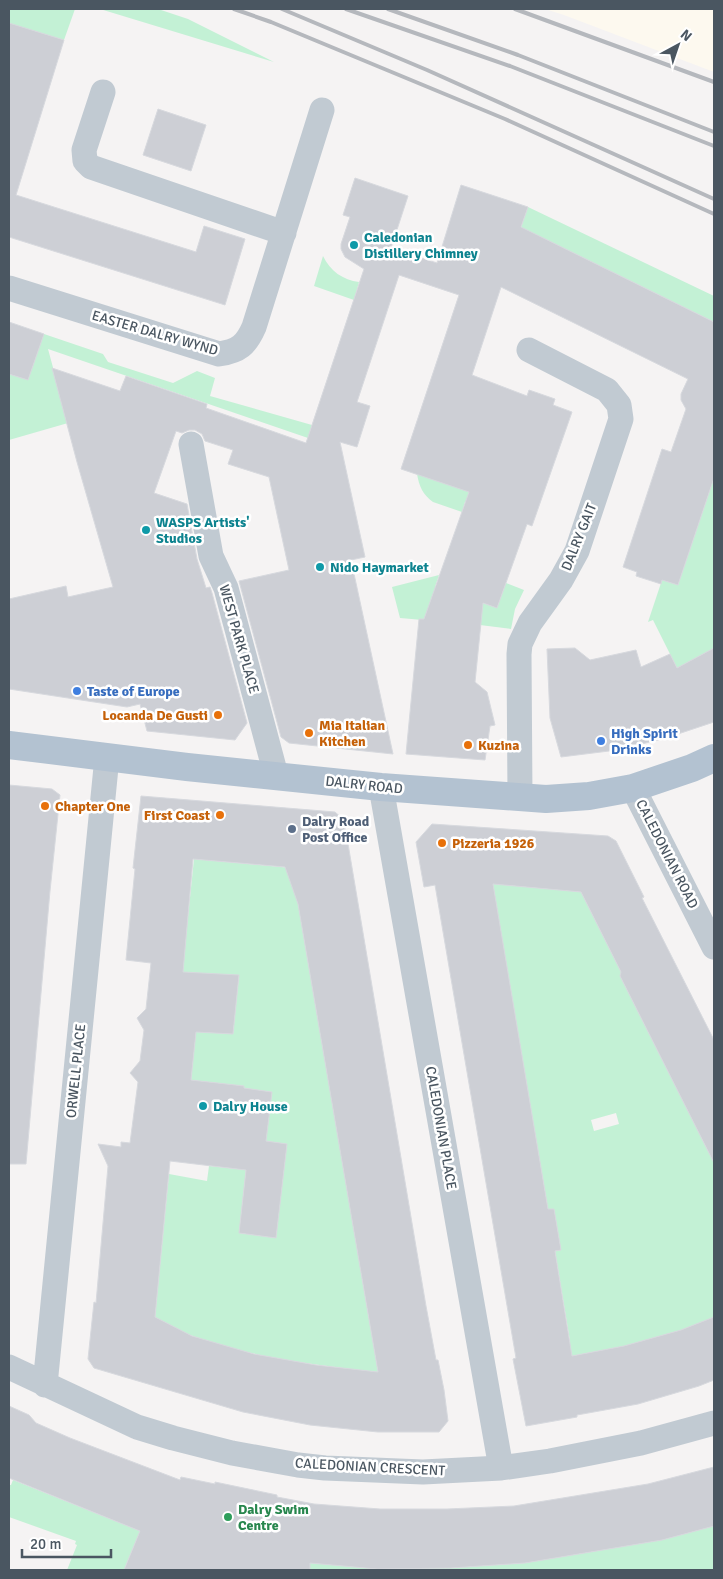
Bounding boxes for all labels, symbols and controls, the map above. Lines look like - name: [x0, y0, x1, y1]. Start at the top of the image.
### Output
- north arrow: [653, 20, 703, 70]
- text: N: [677, 26, 695, 45]
- place label: Caledonian Distillery Chimney: [364, 229, 478, 262]
- marker: Caledonian Distillery Chimney: [348, 239, 360, 251]
- street label: EASTER DALRY WYND: [90, 307, 220, 359]
- street label: DALRY GAIT: [558, 501, 600, 573]
- place label: WASPS Artists' Studios: [156, 514, 250, 547]
- marker: WASPS Artists' Studios: [140, 524, 152, 536]
- place label: Nido Haymarket: [330, 559, 430, 576]
- marker: Nido Haymarket: [314, 561, 326, 573]
- street label: WEST PARK PLACE: [215, 583, 263, 696]
- place label: Taste of Europe: [87, 683, 180, 700]
- marker: Taste of Europe: [71, 685, 83, 697]
- place label: Locanda De Gusti: [102, 707, 208, 724]
- marker: Locanda De Gusti: [212, 709, 224, 721]
- place label: Mia Italian Kitchen: [319, 717, 385, 750]
- place label: High Spirit Drinks: [611, 725, 678, 758]
- marker: Mia Italian Kitchen: [303, 727, 315, 739]
- marker: High Spirit Drinks: [595, 735, 607, 747]
- place label: Kuzina: [478, 737, 519, 754]
- marker: Kuzina: [462, 739, 474, 751]
- street label: DALRY ROAD: [324, 772, 404, 798]
- street label: CALEDONIAN ROAD: [632, 797, 702, 911]
- place label: Chapter One: [55, 798, 131, 815]
- marker: Chapter One: [39, 800, 51, 812]
- place label: First Coast: [144, 807, 211, 824]
- marker: First Coast: [214, 809, 226, 821]
- place label: Dalry Road Post Office: [302, 813, 370, 846]
- marker: Dalry Road Post Office: [286, 823, 298, 835]
- place label: Pizzeria 1926: [452, 835, 535, 852]
- marker: Pizzeria 1926: [436, 837, 448, 849]
- street label: ORWELL PLACE: [63, 1023, 89, 1119]
- street label: CALEDONIAN PLACE: [422, 1065, 460, 1191]
- place label: Dalry House: [213, 1098, 288, 1115]
- marker: Dalry House: [197, 1100, 209, 1112]
- street label: CALEDONIAN CRESCENT: [294, 1455, 446, 1479]
- place label: Dalry Swim Centre: [238, 1501, 309, 1534]
- marker: Dalry Swim Centre: [222, 1511, 234, 1523]
- scale bar: [22, 1526, 111, 1558]
- text: 20 m: [30, 1535, 61, 1553]

